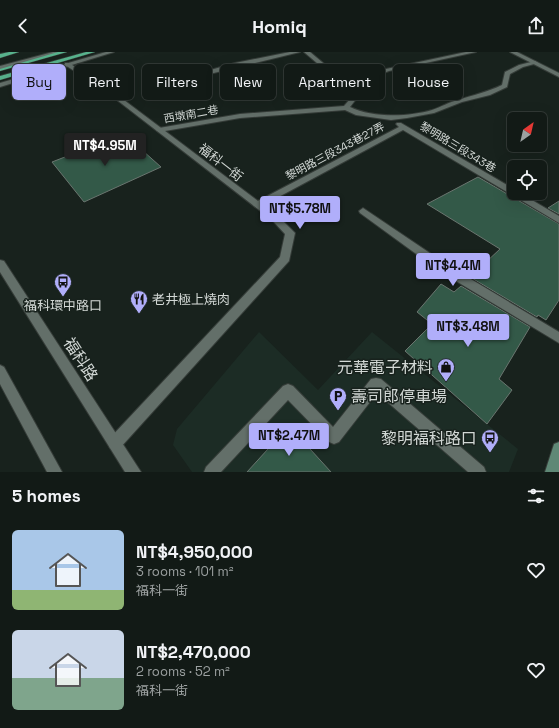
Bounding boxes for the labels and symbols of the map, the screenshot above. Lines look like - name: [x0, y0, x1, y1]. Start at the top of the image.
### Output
- street label: 西墩南二巷: [163, 102, 219, 126]
- north arrow: [507, 112, 547, 152]
- street label: 黎明路三段343巷27弄: [283, 119, 387, 183]
- street label: 黎明路三段343巷: [417, 119, 499, 175]
- pin: NT$4.95M: [64, 133, 146, 167]
- street label: 福科一街: [195, 140, 246, 185]
- pin: NT$5.78M: [259, 196, 341, 230]
- pin: NT$4.4M: [416, 253, 490, 287]
- bus stop icon: 福科環中路口: [53, 272, 73, 297]
- restaurant icon: 老井極上燒肉: [129, 289, 149, 314]
- place label: 老井極上燒肉: [152, 291, 230, 308]
- place label: 福科環中路口: [24, 297, 102, 314]
- pin: NT$3.48M: [427, 314, 509, 348]
- street label: 福科路: [59, 333, 102, 385]
- place label: 元華電子材料: [337, 357, 433, 378]
- shop icon: 元華電子材料: [436, 357, 456, 382]
- parking icon: 壽司郎停車場: [328, 386, 348, 411]
- place label: 壽司郎停車場: [351, 386, 447, 407]
- pin: NT$2.47M: [248, 423, 330, 457]
- place label: 黎明福科路口: [381, 428, 477, 449]
- bus stop icon: 黎明福科路口: [480, 428, 500, 453]

